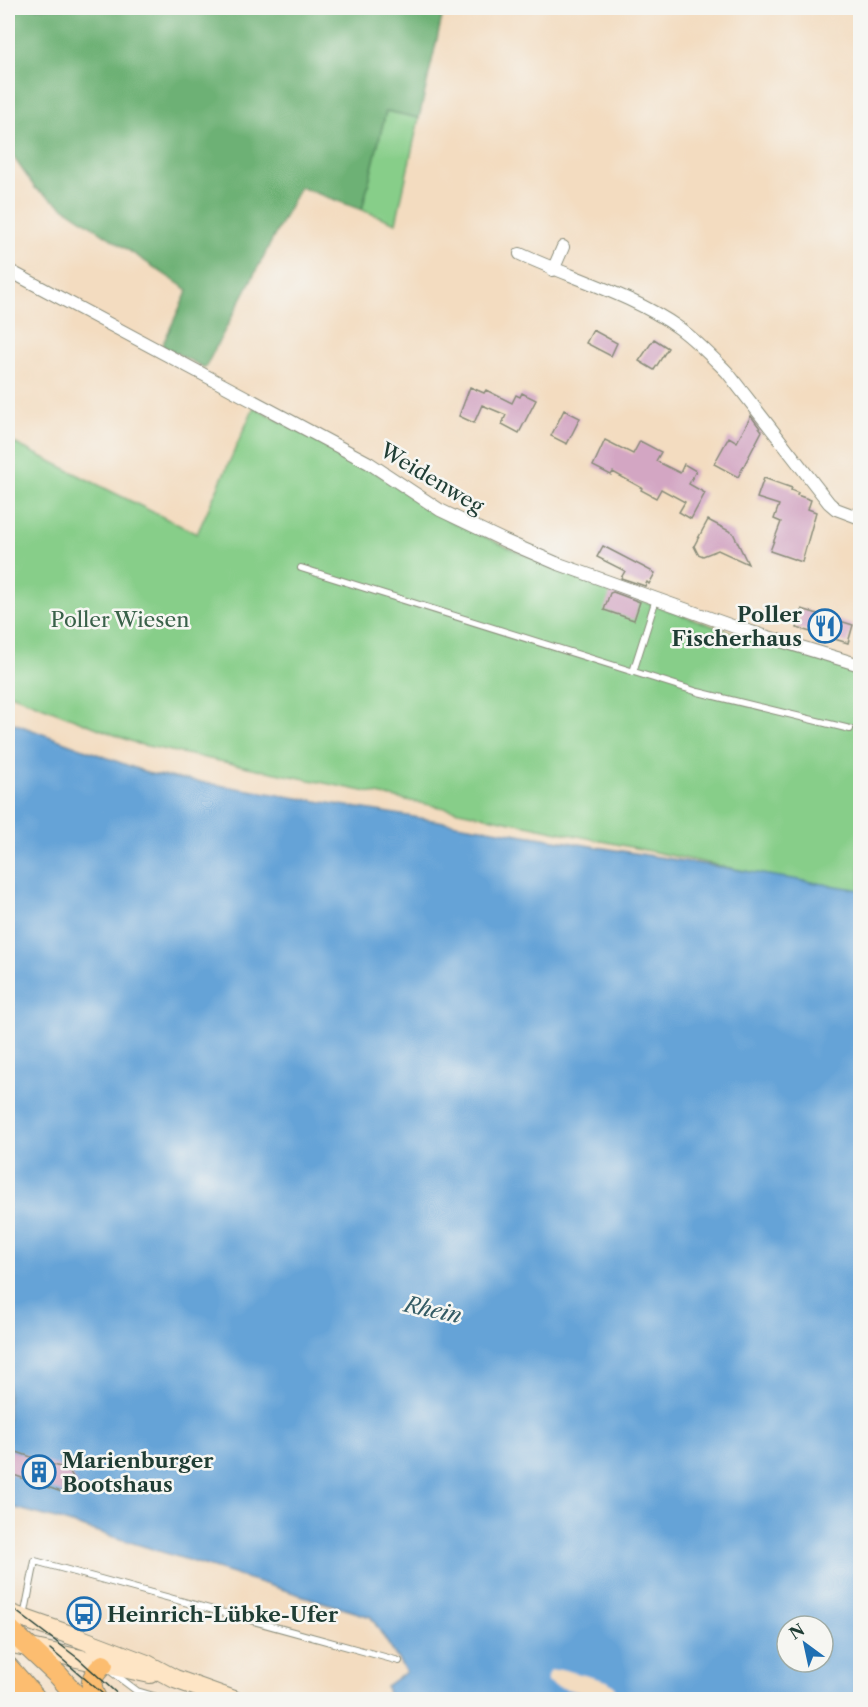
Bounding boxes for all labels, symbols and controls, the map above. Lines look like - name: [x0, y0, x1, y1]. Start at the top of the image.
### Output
- street label: Weidenweg: [375, 437, 489, 519]
- place label: Poller Fischerhaus: [672, 602, 803, 651]
- park label: Poller Wiesen: [51, 607, 189, 632]
- restaurant icon: Poller Fischerhaus: [807, 608, 843, 644]
- water label: Rhein: [400, 1290, 464, 1329]
- place label: Marienburger Bootshaus: [62, 1448, 214, 1497]
- building icon: Marienburger Bootshaus: [21, 1454, 57, 1490]
- bus stop icon: Heinrich-Lübke-Ufer: [66, 1596, 102, 1632]
- place label: Heinrich-Lübke-Ufer: [107, 1602, 339, 1627]
- north arrow: [775, 1614, 835, 1674]
- text: N: [786, 1619, 808, 1644]

